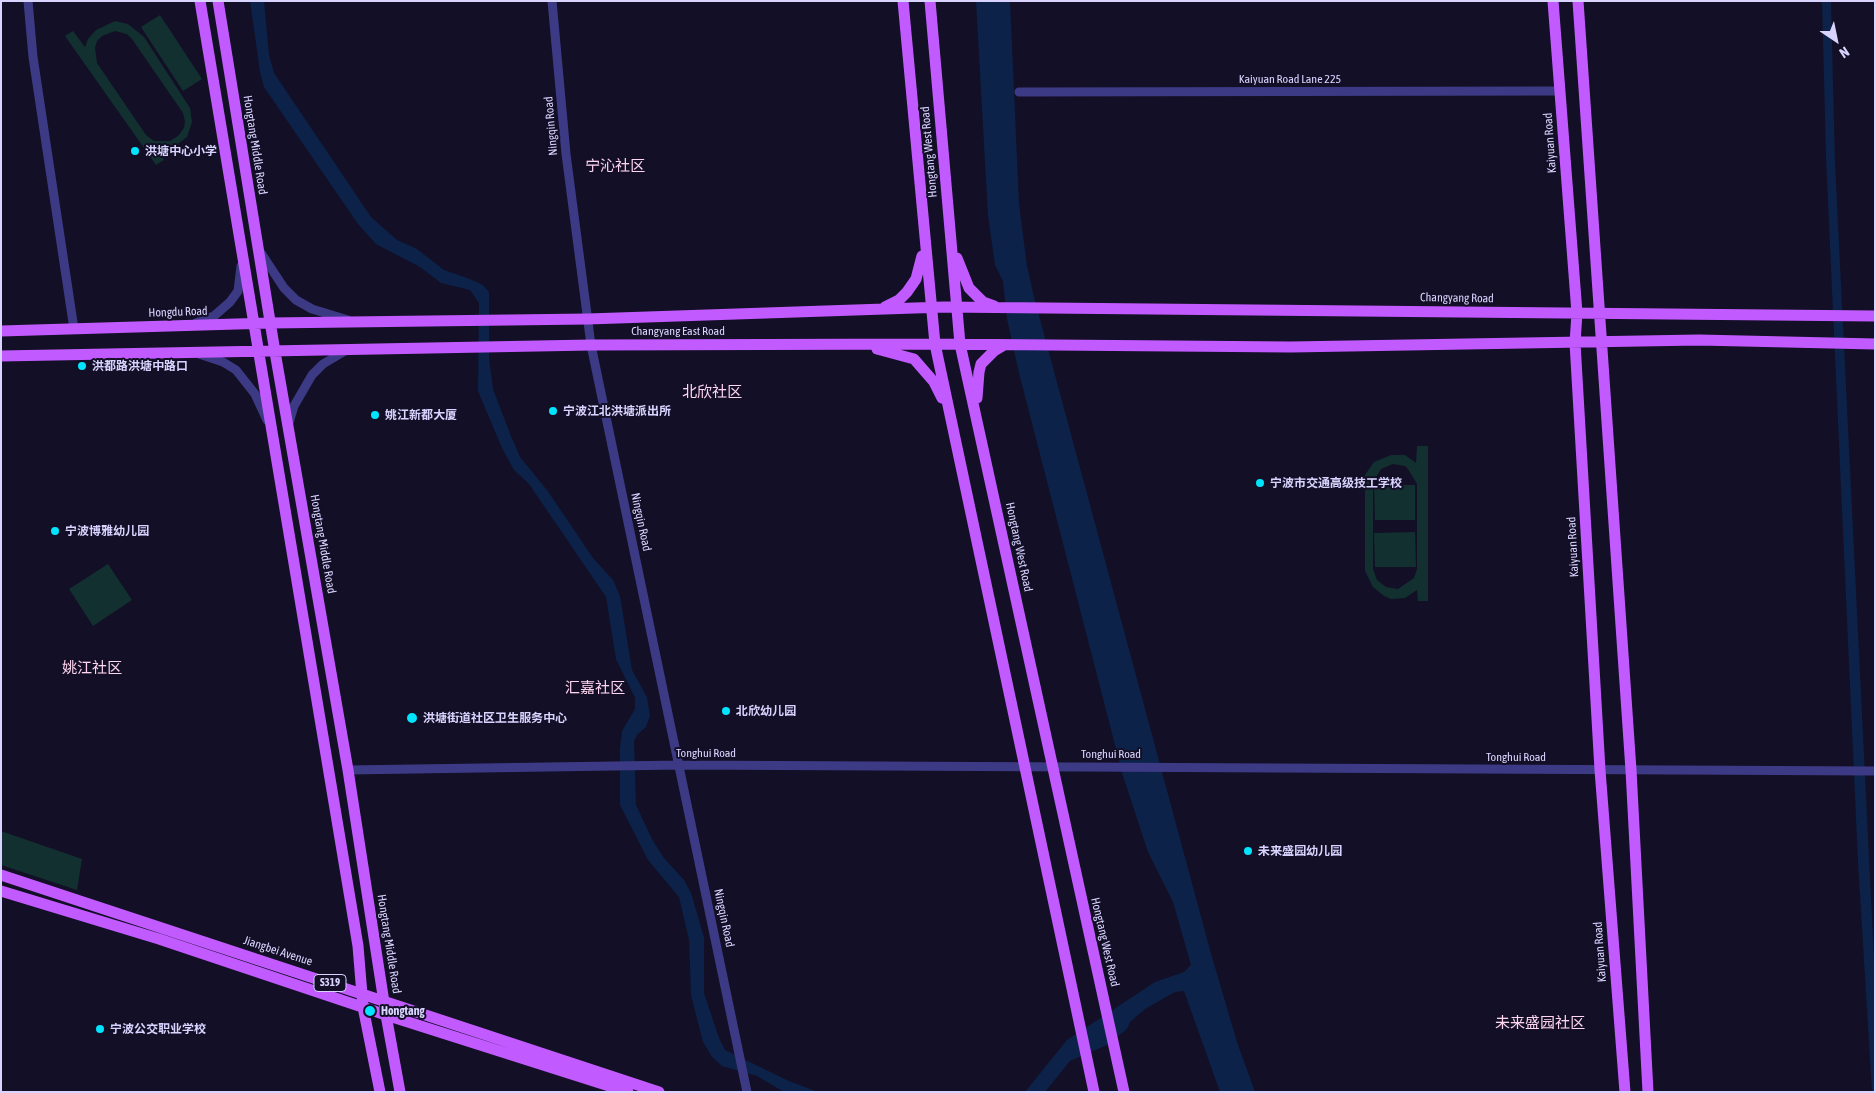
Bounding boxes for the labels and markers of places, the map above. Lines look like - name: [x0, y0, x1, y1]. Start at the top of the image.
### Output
- place label: 洪塘中心小学: [145, 144, 217, 158]
- marker: 洪塘中心小学: [129, 145, 141, 157]
- place label: 洪都路洪塘中路口: [92, 359, 188, 373]
- marker: 洪都路洪塘中路口: [76, 360, 88, 372]
- place label: 宁波江北洪塘派出所: [563, 404, 671, 418]
- marker: 宁波江北洪塘派出所: [547, 405, 559, 417]
- place label: 姚江新都大厦: [385, 408, 457, 422]
- marker: 姚江新都大厦: [369, 409, 381, 421]
- place label: 宁波市交通高级技工学校: [1270, 476, 1402, 490]
- marker: 宁波市交通高级技工学校: [1254, 477, 1266, 489]
- place label: 宁波博雅幼儿园: [65, 524, 149, 538]
- marker: 宁波博雅幼儿园: [49, 525, 61, 537]
- place label: 北欣幼儿园: [736, 704, 796, 718]
- marker: 北欣幼儿园: [720, 705, 732, 717]
- marker: 洪塘街道社区卫生服务中心: [405, 711, 419, 725]
- place label: 洪塘街道社区卫生服务中心: [423, 711, 567, 725]
- place label: 未来盛园幼儿园: [1258, 844, 1342, 858]
- marker: 未来盛园幼儿园: [1242, 845, 1254, 857]
- marker: Hongtang: [363, 1004, 377, 1018]
- place label: Hongtang: [381, 1004, 425, 1018]
- place label: 宁波公交职业学校: [110, 1022, 206, 1036]
- marker: 宁波公交职业学校: [94, 1023, 106, 1035]

